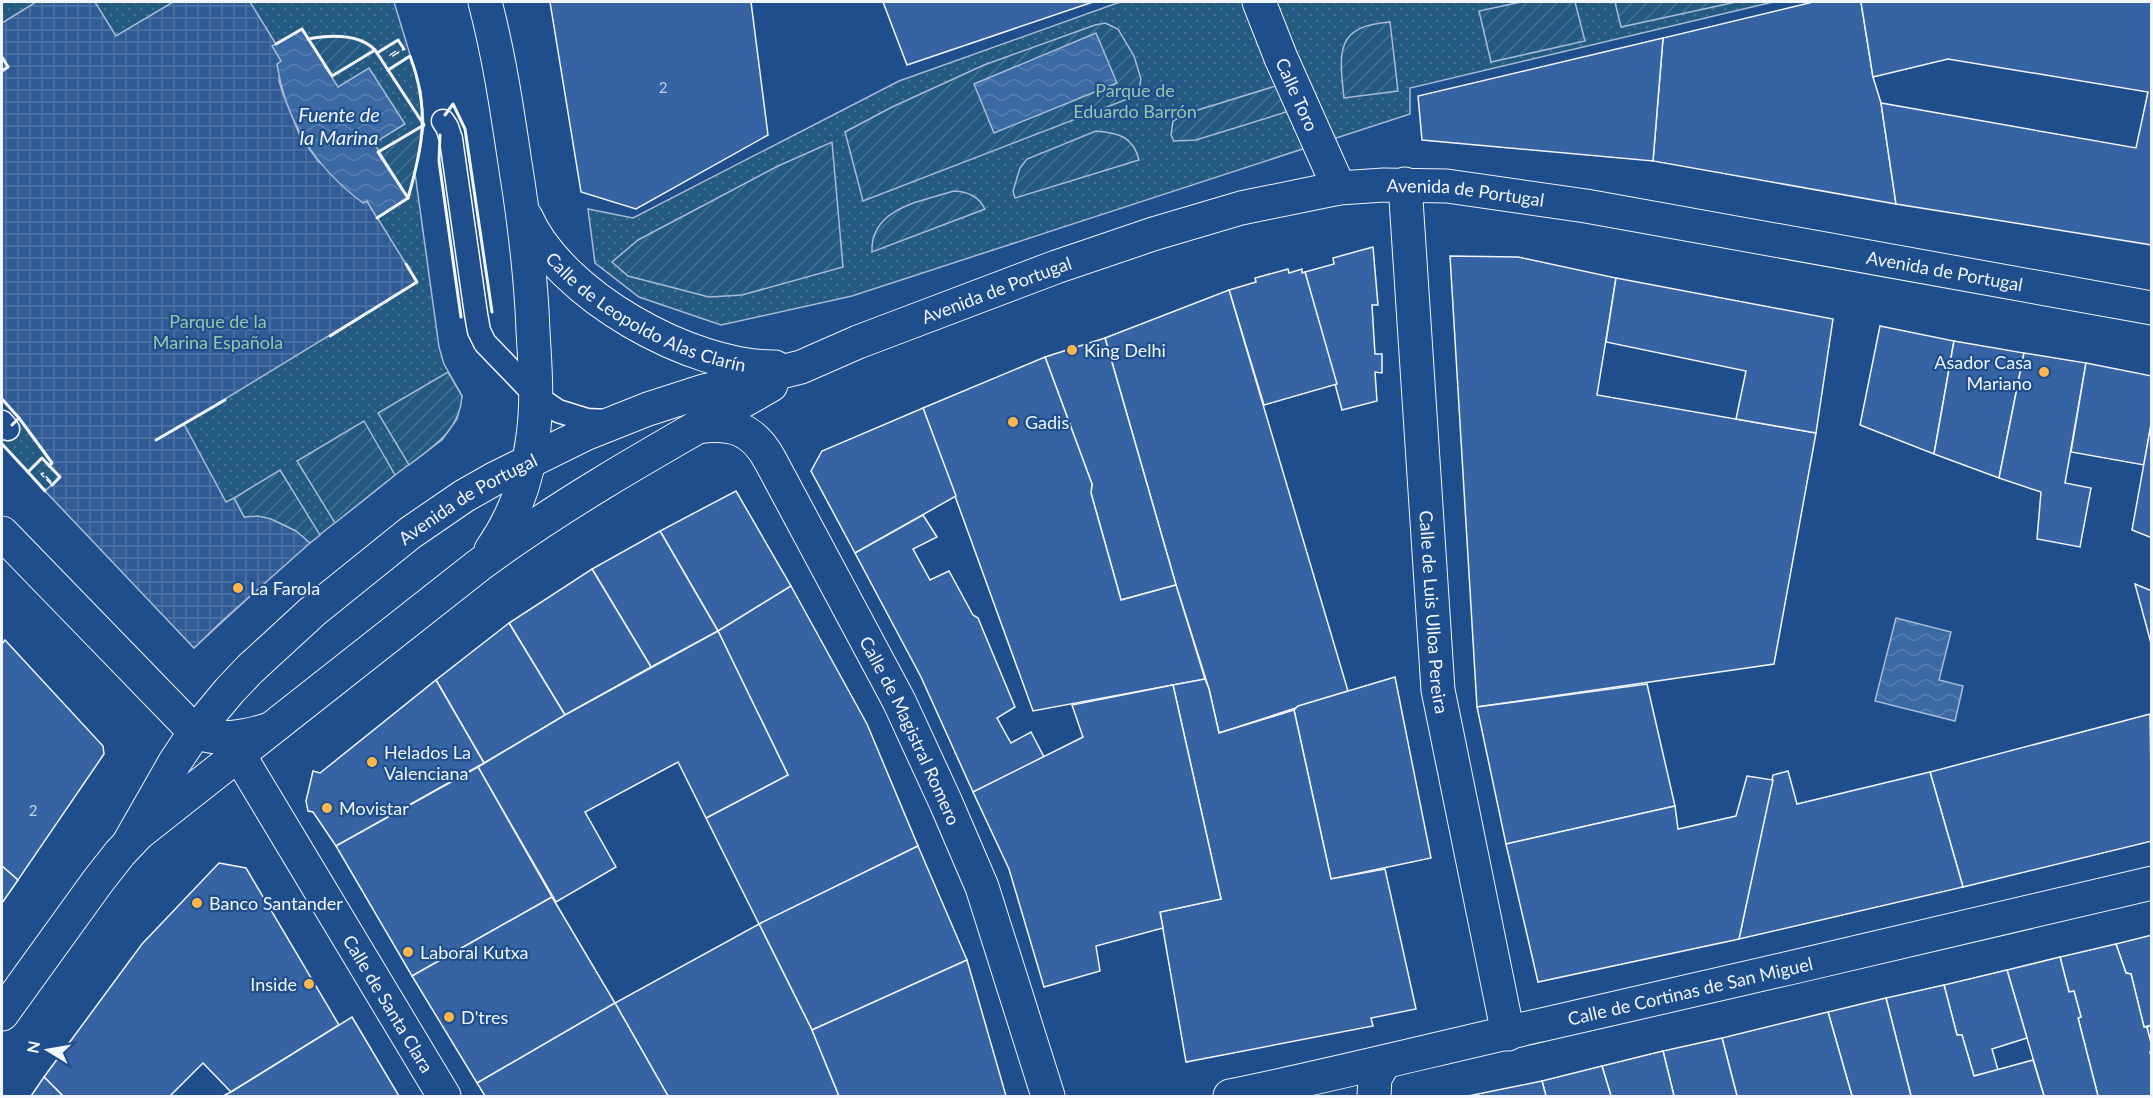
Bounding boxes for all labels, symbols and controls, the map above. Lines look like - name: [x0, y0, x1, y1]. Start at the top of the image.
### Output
- street label: Calle Toro: [1271, 54, 1323, 135]
- house number: 2: [659, 78, 667, 96]
- park label: Parque de Eduardo Barrón: [1073, 79, 1197, 122]
- water label: Fuente de la Marina: [298, 102, 380, 149]
- street label: Avenida de Portugal: [1387, 174, 1546, 211]
- street label: Avenida de Portugal: [1865, 246, 2025, 296]
- street label: Calle de Leopoldo Alas Clarín: [541, 247, 748, 376]
- street label: Avenida de Portugal: [918, 252, 1074, 328]
- park label: Parque de la Marina Española: [153, 310, 283, 353]
- place label: King Delhi: [1084, 339, 1166, 361]
- marker: King Delhi: [1065, 343, 1079, 357]
- place label: Asador Casa Mariano: [1934, 351, 2032, 394]
- marker: Asador Casa Mariano: [2037, 365, 2051, 379]
- place label: Gadis: [1025, 411, 1069, 433]
- marker: Gadis: [1006, 415, 1020, 429]
- street label: Avenida de Portugal: [394, 449, 541, 549]
- street label: Calle de Luis Ulloa Pereira: [1415, 510, 1454, 716]
- place label: La Farola: [250, 577, 320, 599]
- marker: La Farola: [231, 581, 245, 595]
- street label: Calle de Magistral Romero: [855, 632, 965, 828]
- place label: Helados La Valenciana: [384, 741, 471, 784]
- marker: Helados La Valenciana: [365, 755, 379, 769]
- place label: Movistar: [339, 797, 409, 819]
- house number: 2: [29, 801, 37, 819]
- marker: Movistar: [320, 801, 334, 815]
- place label: Banco Santander: [209, 892, 343, 914]
- marker: Banco Santander: [190, 896, 204, 910]
- street label: Calle de Santa Clara: [339, 931, 438, 1076]
- place label: Laboral Kutxa: [420, 941, 529, 963]
- marker: Laboral Kutxa: [401, 945, 415, 959]
- street label: Calle de Cortinas de San Miguel: [1566, 952, 1815, 1030]
- place label: Inside: [250, 973, 297, 995]
- marker: Inside: [302, 977, 316, 991]
- place label: D'tres: [461, 1006, 509, 1028]
- marker: D'tres: [442, 1010, 456, 1024]
- north arrow: [18, 1020, 78, 1080]
- text: N: [22, 1039, 43, 1055]

